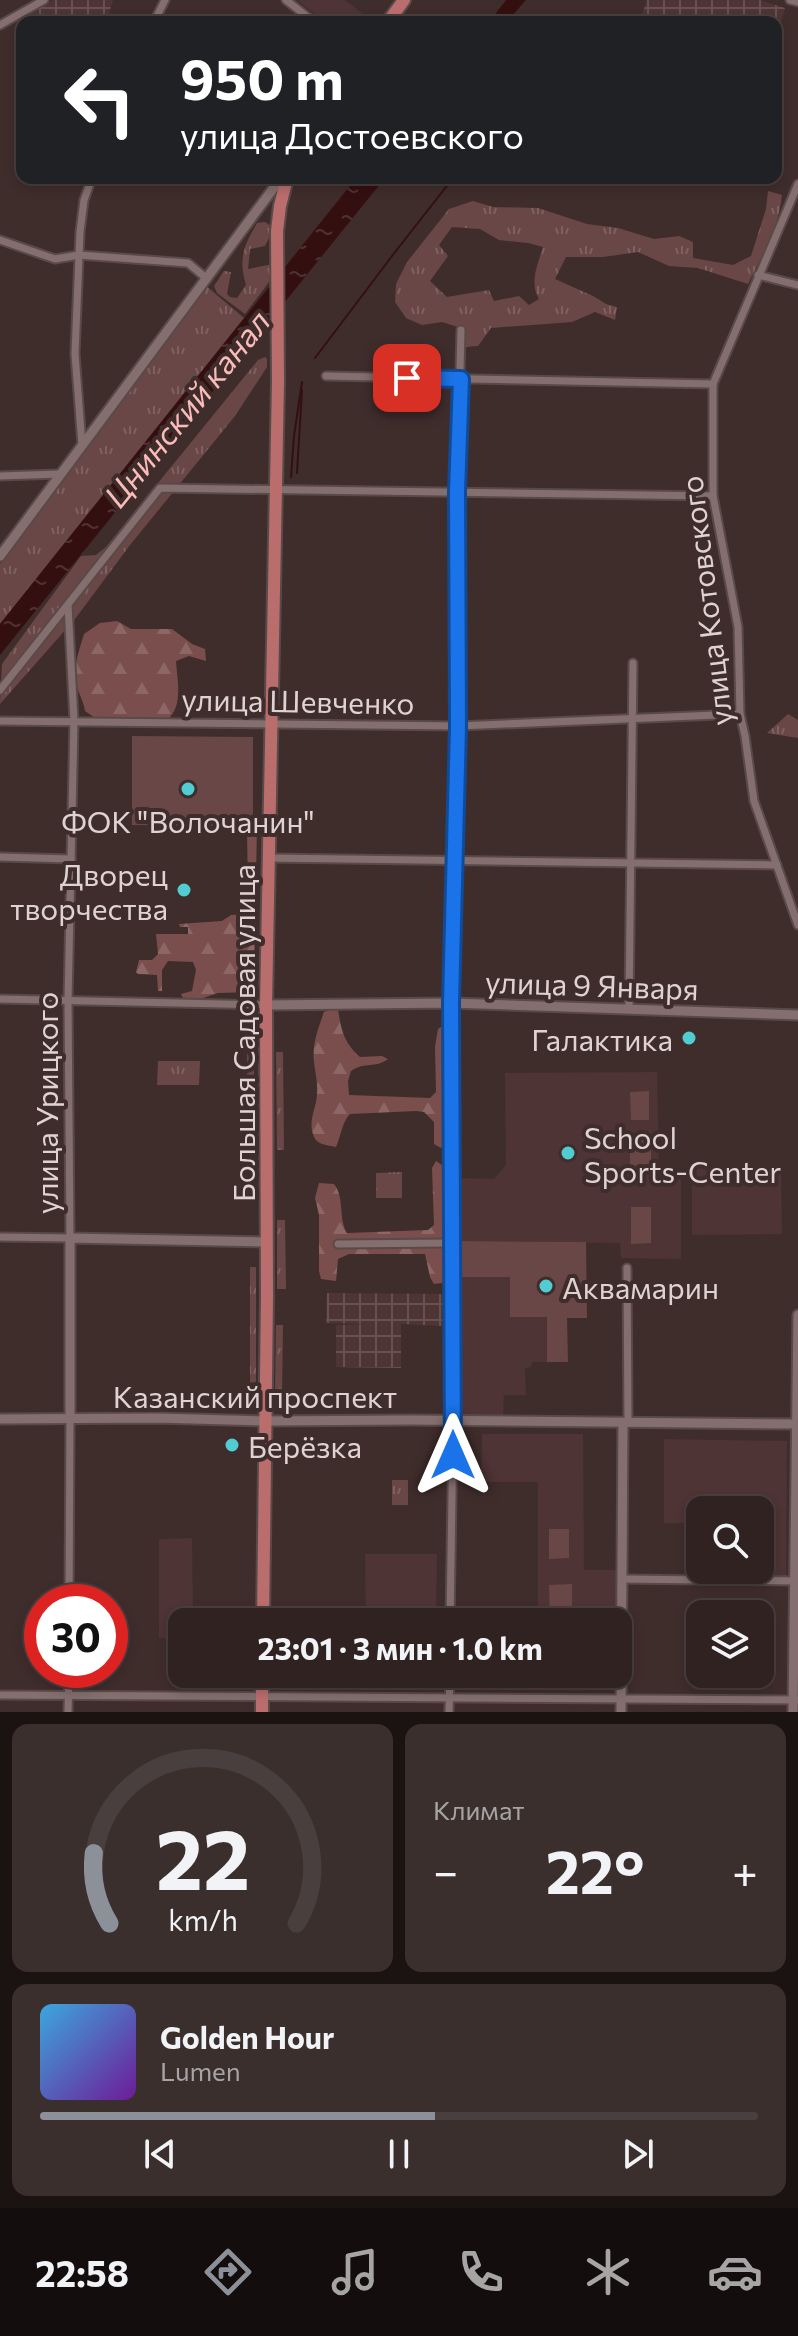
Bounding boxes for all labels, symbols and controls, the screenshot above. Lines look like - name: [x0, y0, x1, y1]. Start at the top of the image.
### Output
- text: 950 m: [180, 43, 344, 112]
- icon: left: [48, 48, 152, 152]
- text: улица Достоевского: [180, 112, 524, 156]
- water label: Цнинский канал: [94, 301, 278, 515]
- pin: [373, 344, 441, 412]
- icon: arrive: [385, 356, 429, 400]
- street label: улица Котовского: [671, 474, 739, 728]
- street label: улица Шевченко: [181, 679, 415, 721]
- marker: ФОК "Волочанин": [179, 780, 197, 798]
- place label: ФОК "Волочанин": [61, 802, 315, 839]
- place label: Дворец творчества: [10, 855, 168, 926]
- street label: Большая Садовая улица: [224, 864, 261, 1202]
- marker: Дворец творчества: [175, 881, 193, 899]
- street label: улица 9 Января: [485, 962, 699, 1006]
- street label: улица Урицкого: [27, 992, 64, 1214]
- place label: Галактика: [531, 1020, 673, 1057]
- marker: Галактика: [680, 1029, 698, 1047]
- place label: School Sports-Center: [584, 1118, 781, 1189]
- marker: School Sports-Center: [559, 1144, 577, 1162]
- place label: Аквамарин: [562, 1268, 719, 1305]
- marker: Аквамарин: [537, 1277, 555, 1295]
- street label: Казанский проспект: [113, 1377, 397, 1414]
- position arrow: [411, 1413, 495, 1497]
- place label: Берёзка: [248, 1427, 362, 1464]
- marker: Берёзка: [223, 1436, 241, 1454]
- map controls: [686, 1496, 774, 1688]
- button: search: [686, 1496, 774, 1584]
- speed limit sign: 30: [24, 1584, 128, 1688]
- button: layers: [686, 1600, 774, 1688]
- text: 23:01 · 3 мин · 1.0 km: [257, 1629, 543, 1666]
- text: Климат: [433, 1794, 525, 1825]
- text: 22: [155, 1805, 250, 1907]
- text: 22°: [546, 1833, 644, 1906]
- text: −: [433, 1843, 458, 1897]
- text: +: [732, 1843, 758, 1897]
- text: km/h: [168, 1902, 237, 1937]
- text: Golden Hour: [160, 2018, 334, 2055]
- text: Lumen: [160, 2055, 241, 2086]
- icon: previous: [138, 2132, 182, 2176]
- icon: pause: [377, 2132, 421, 2176]
- icon: next: [616, 2132, 660, 2176]
- icon: directions: [200, 2244, 256, 2300]
- icon: music: [327, 2244, 383, 2300]
- icon: phone: [453, 2244, 509, 2300]
- icon: climate: [580, 2244, 636, 2300]
- icon: car: [707, 2244, 763, 2300]
- text: 22:58: [35, 2250, 129, 2294]

